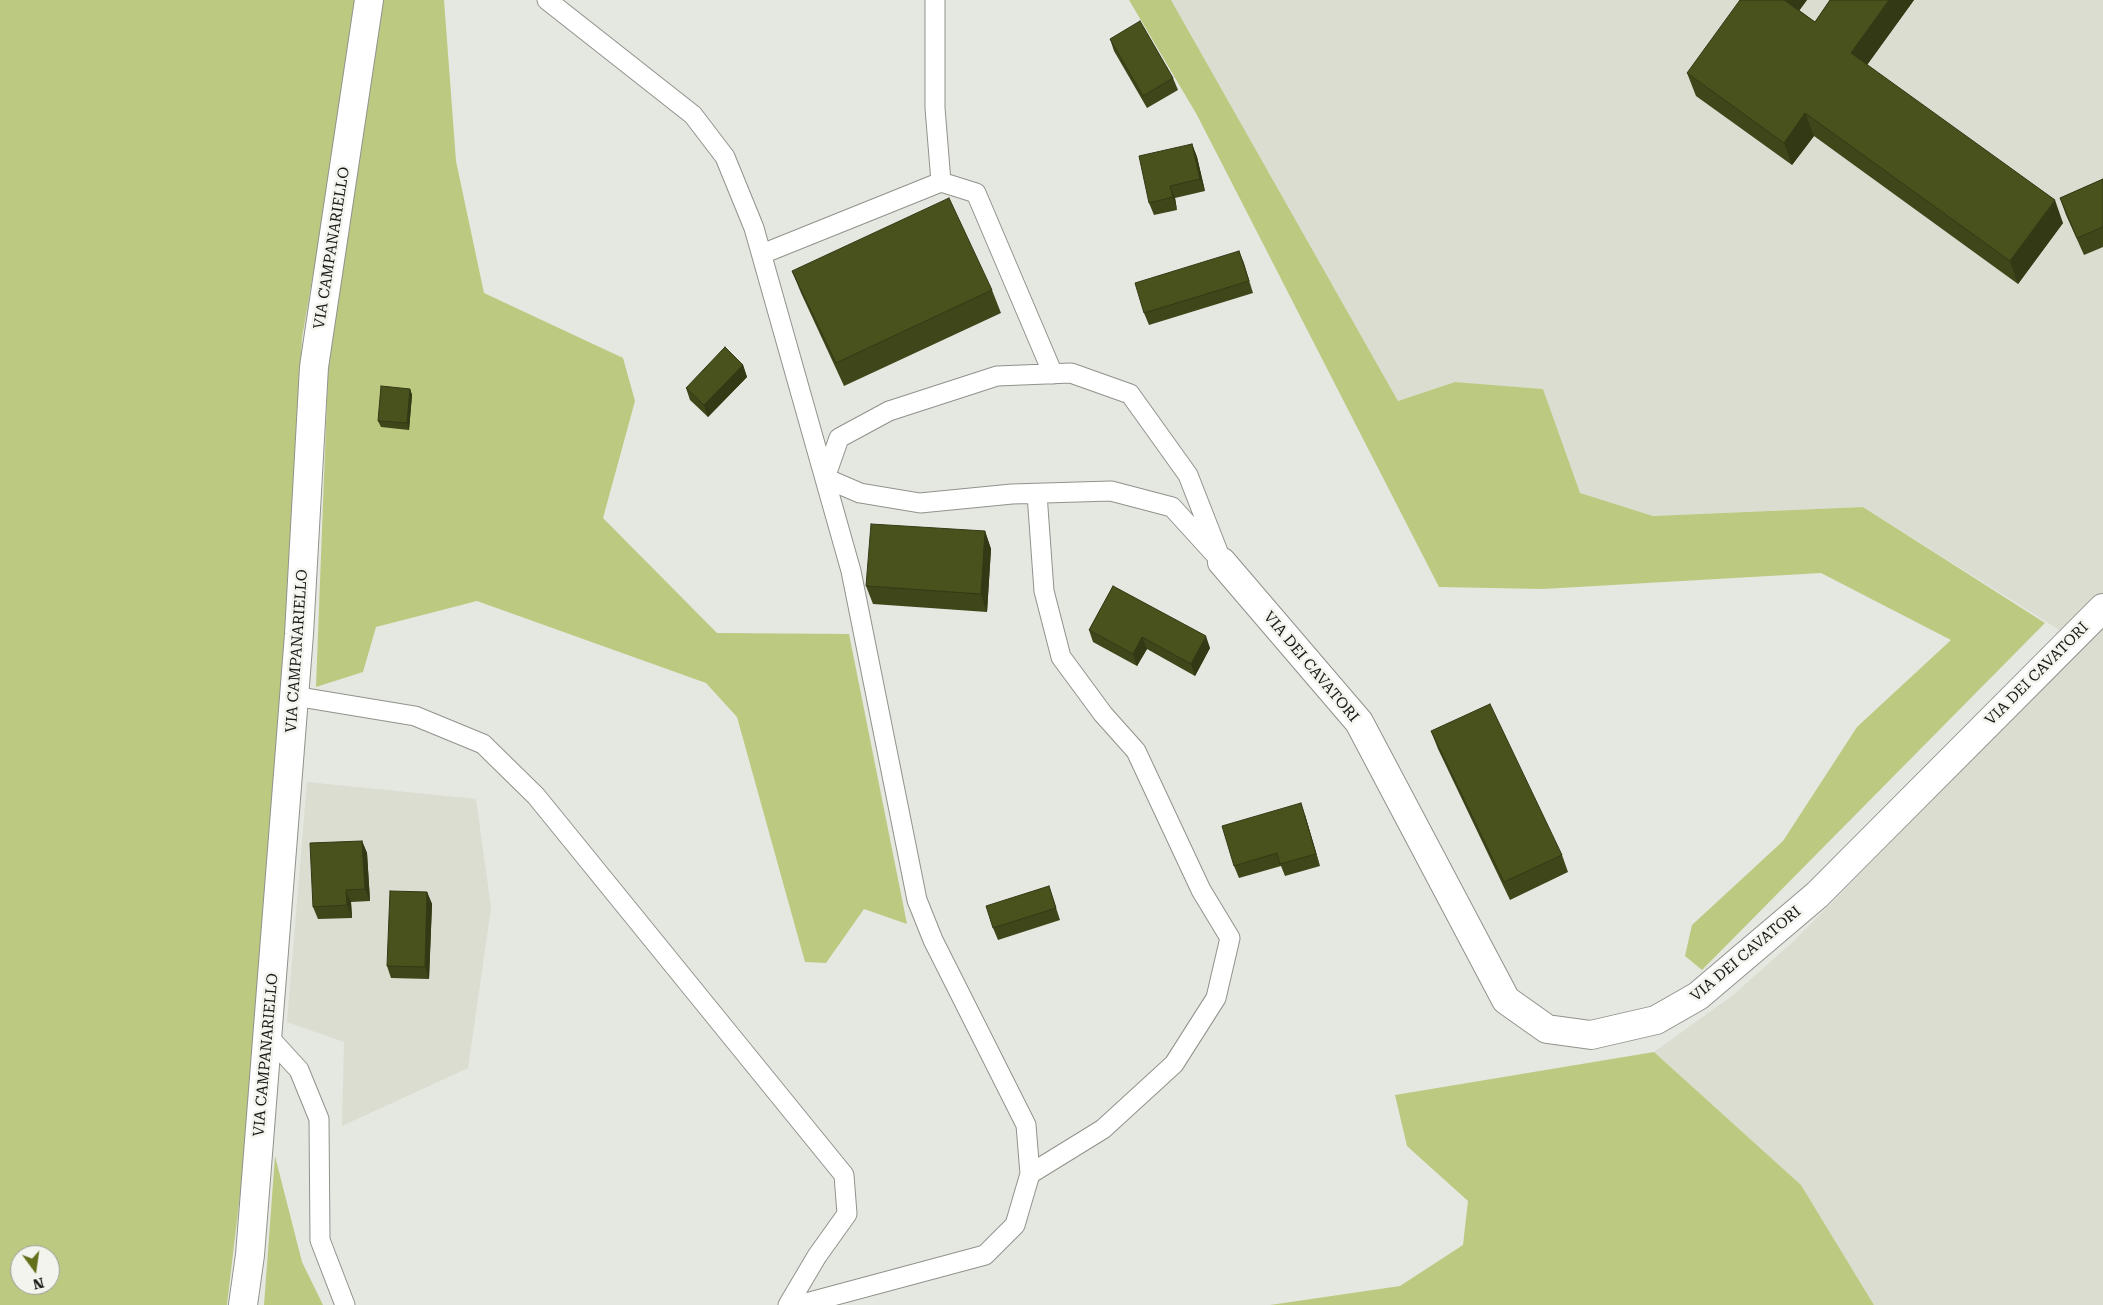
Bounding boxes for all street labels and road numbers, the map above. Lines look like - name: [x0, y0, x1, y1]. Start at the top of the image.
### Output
- street label: VIA CAMPANARIELLO: [310, 166, 354, 330]
- street label: VIA CAMPANARIELLO: [282, 569, 312, 733]
- street label: VIA DEI CAVATORI: [1260, 608, 1362, 726]
- street label: VIA DEI CAVATORI: [1982, 619, 2092, 729]
- street label: VIA DEI CAVATORI: [1687, 903, 1805, 1005]
- street label: VIA CAMPANARIELLO: [250, 973, 282, 1137]

